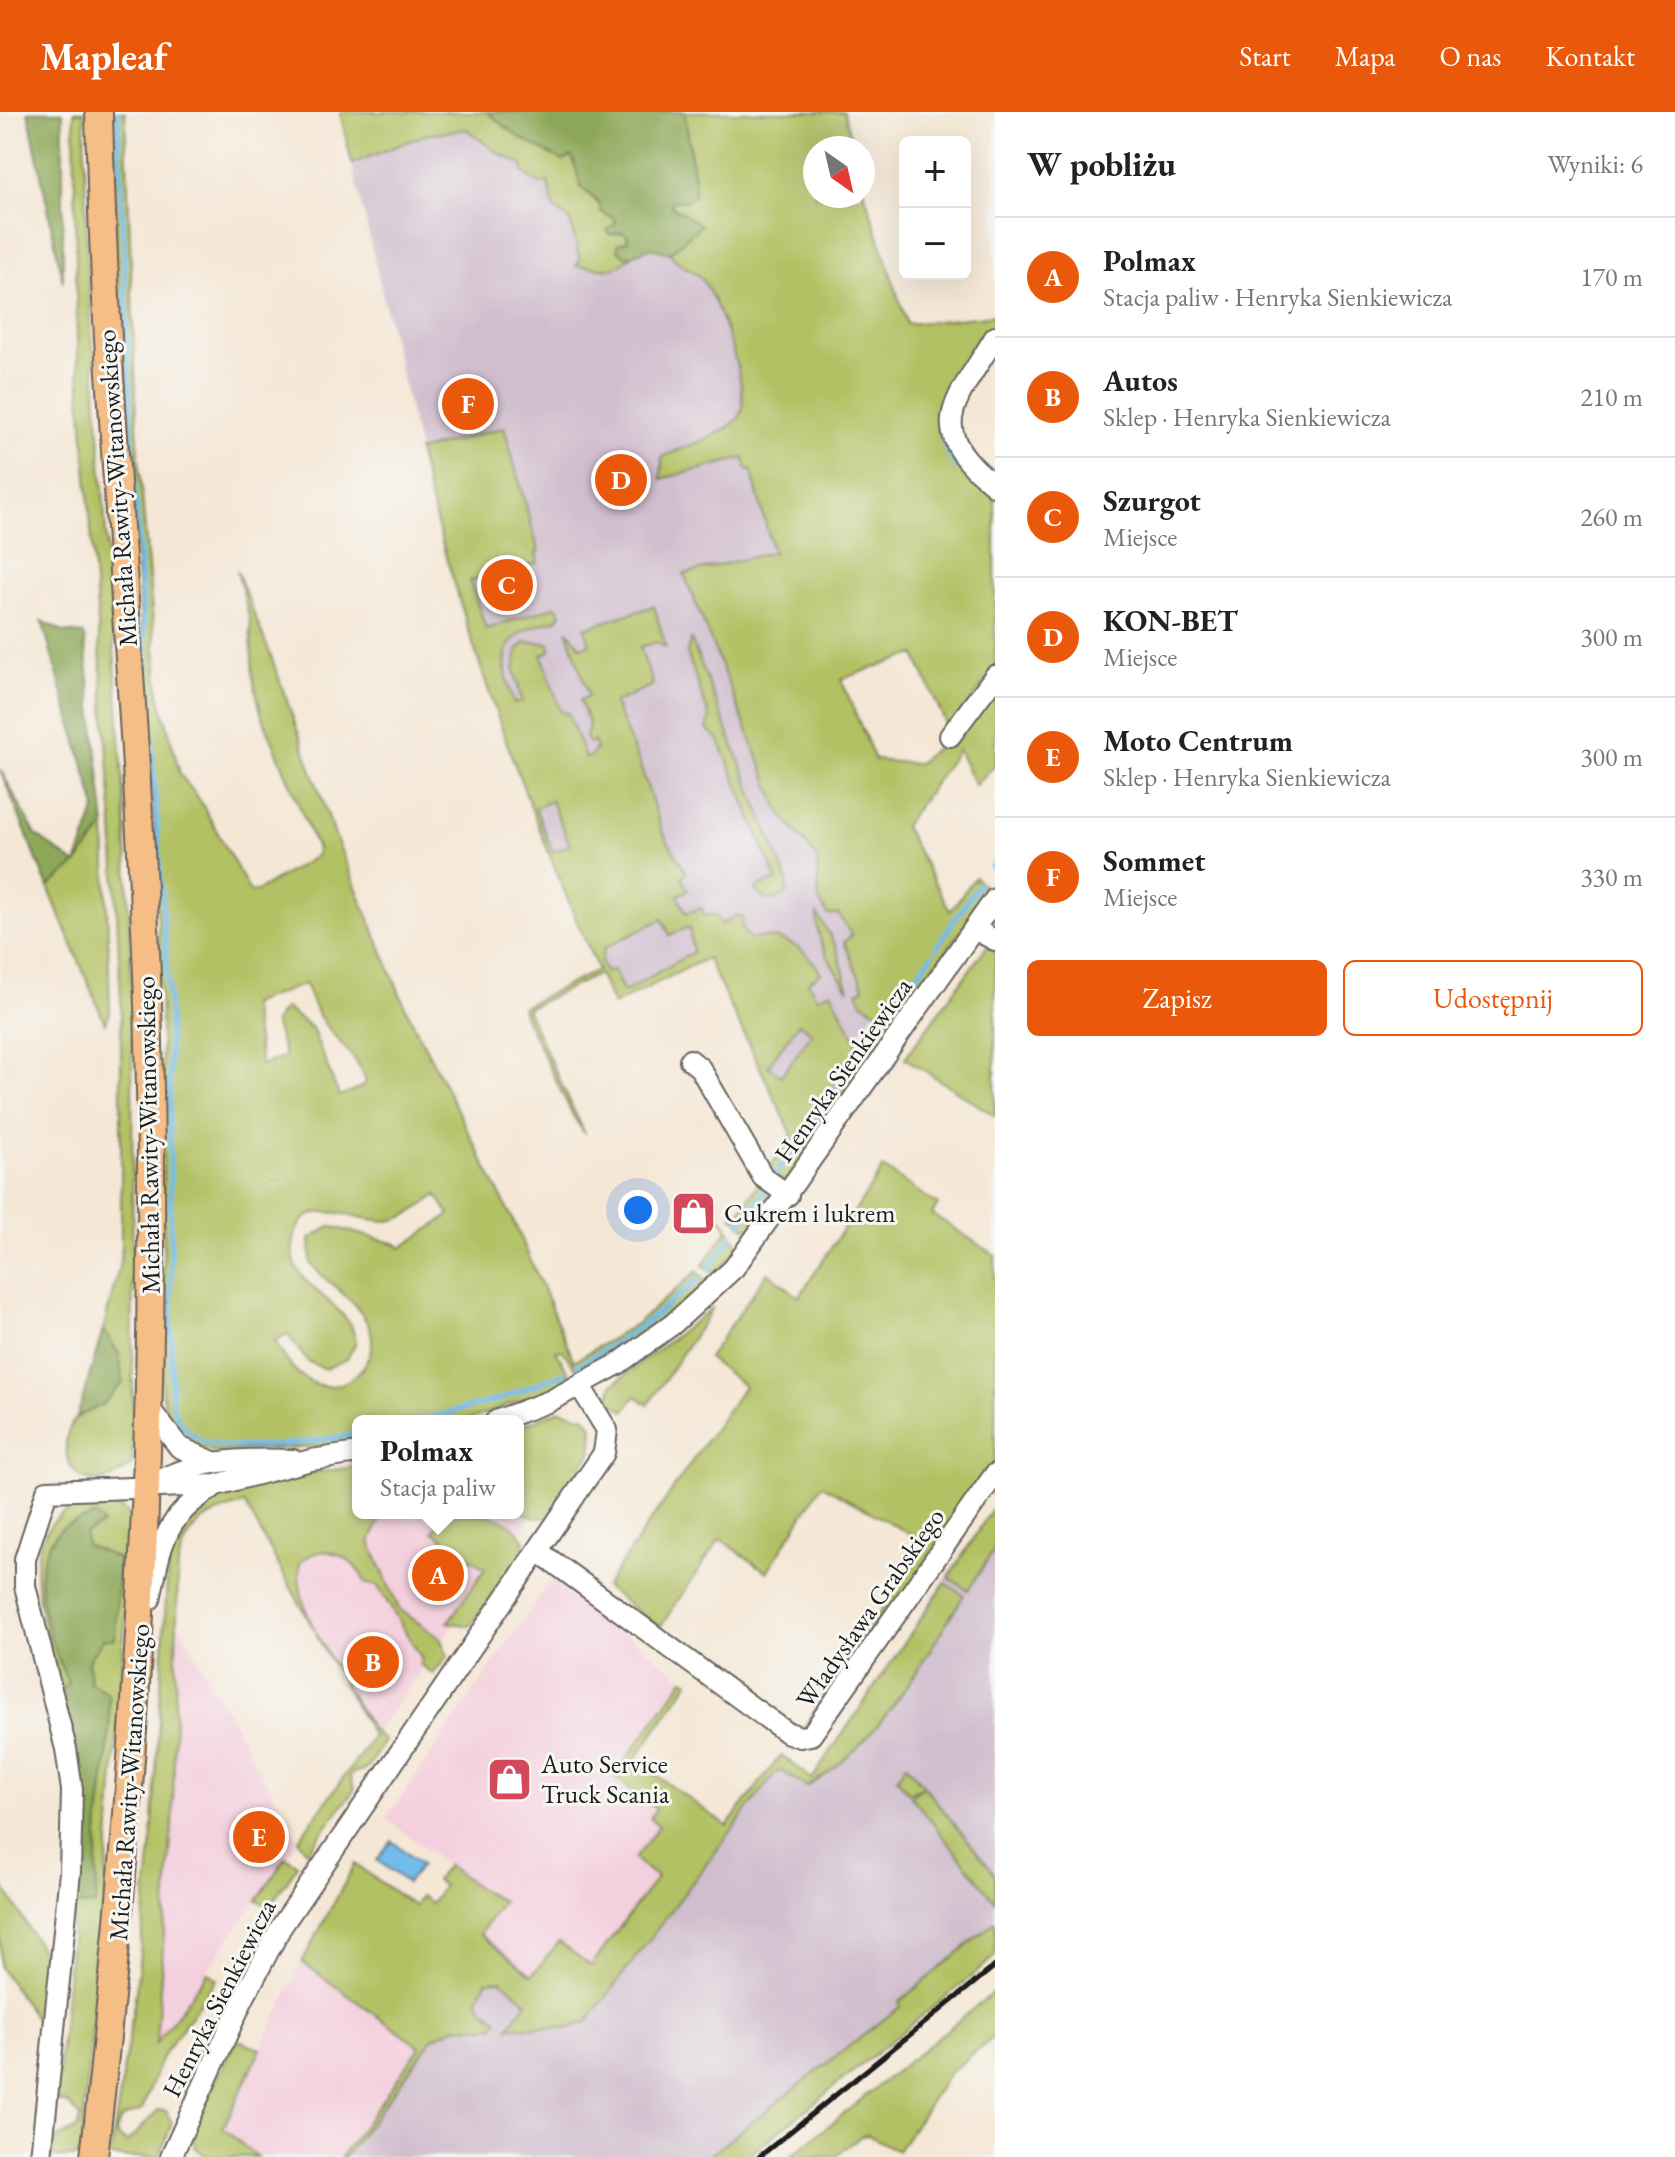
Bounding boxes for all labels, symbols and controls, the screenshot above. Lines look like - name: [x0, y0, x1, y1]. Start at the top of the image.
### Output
- text: Mapleaf: [40, 32, 167, 81]
- text: Start: [1239, 38, 1290, 74]
- text: Mapa: [1334, 38, 1395, 74]
- text: O nas: [1439, 38, 1501, 74]
- text: Kontakt: [1545, 38, 1635, 74]
- north arrow: [803, 136, 875, 208]
- map controls: [899, 136, 971, 280]
- button: +: [899, 136, 971, 208]
- text: W pobliżu: [1027, 142, 1176, 186]
- text: Wyniki: 6: [1548, 147, 1643, 181]
- button: −: [899, 208, 971, 280]
- text: Polmax: [1103, 241, 1196, 280]
- text: A: [1044, 260, 1062, 294]
- text: 170 m: [1580, 260, 1643, 294]
- text: Stacja paliw · Henryka Sienkiewicza: [1103, 280, 1452, 314]
- street label: Michała Rawity-Witanowskiego: [89, 328, 145, 648]
- text: Autos: [1103, 361, 1178, 400]
- pin: F: [442, 374, 494, 434]
- text: B: [1045, 380, 1061, 414]
- text: 210 m: [1580, 380, 1643, 414]
- text: Sklep · Henryka Sienkiewicza: [1103, 400, 1391, 434]
- pin: D: [595, 450, 647, 510]
- text: Szurgot: [1103, 481, 1201, 520]
- text: C: [1044, 500, 1062, 534]
- text: 260 m: [1580, 500, 1643, 534]
- text: Miejsce: [1103, 520, 1177, 554]
- pin: C: [481, 555, 533, 615]
- text: KON-BET: [1103, 601, 1238, 640]
- text: D: [1043, 620, 1063, 654]
- text: 300 m: [1580, 620, 1643, 654]
- text: Miejsce: [1103, 640, 1177, 674]
- text: Moto Centrum: [1103, 721, 1293, 760]
- text: E: [1046, 740, 1060, 774]
- text: 300 m: [1580, 740, 1643, 774]
- text: Sklep · Henryka Sienkiewicza: [1103, 760, 1391, 794]
- text: Sommet: [1103, 841, 1205, 880]
- text: F: [1046, 860, 1060, 894]
- text: 330 m: [1580, 860, 1643, 894]
- text: Miejsce: [1103, 880, 1177, 914]
- button: Zapisz: [1027, 960, 1327, 1036]
- button: Udostępnij: [1343, 960, 1643, 1036]
- street label: Henryka Sienkiewicza: [767, 970, 920, 1169]
- street label: Michała Rawity-Witanowskiego: [128, 976, 168, 1294]
- shop icon: Cukrem i lukrem: [669, 1189, 717, 1237]
- your location: [618, 1190, 658, 1230]
- place label: Cukrem i lukrem: [724, 1196, 895, 1230]
- popup: [352, 1415, 524, 1519]
- text: Polmax: [380, 1431, 473, 1470]
- text: Stacja paliw: [380, 1470, 496, 1504]
- street label: Władysława Grabskiego: [788, 1501, 952, 1715]
- pin: A: [412, 1545, 464, 1605]
- street label: Michała Rawity-Witanowskiego: [101, 1622, 157, 1942]
- pin: B: [347, 1632, 399, 1692]
- place label: Auto Service Truck Scania: [540, 1747, 670, 1811]
- shop icon: Auto Service Truck Scania: [486, 1755, 534, 1803]
- pin: E: [233, 1807, 285, 1867]
- street label: Henryka Sienkiewicza: [154, 1893, 284, 2103]

